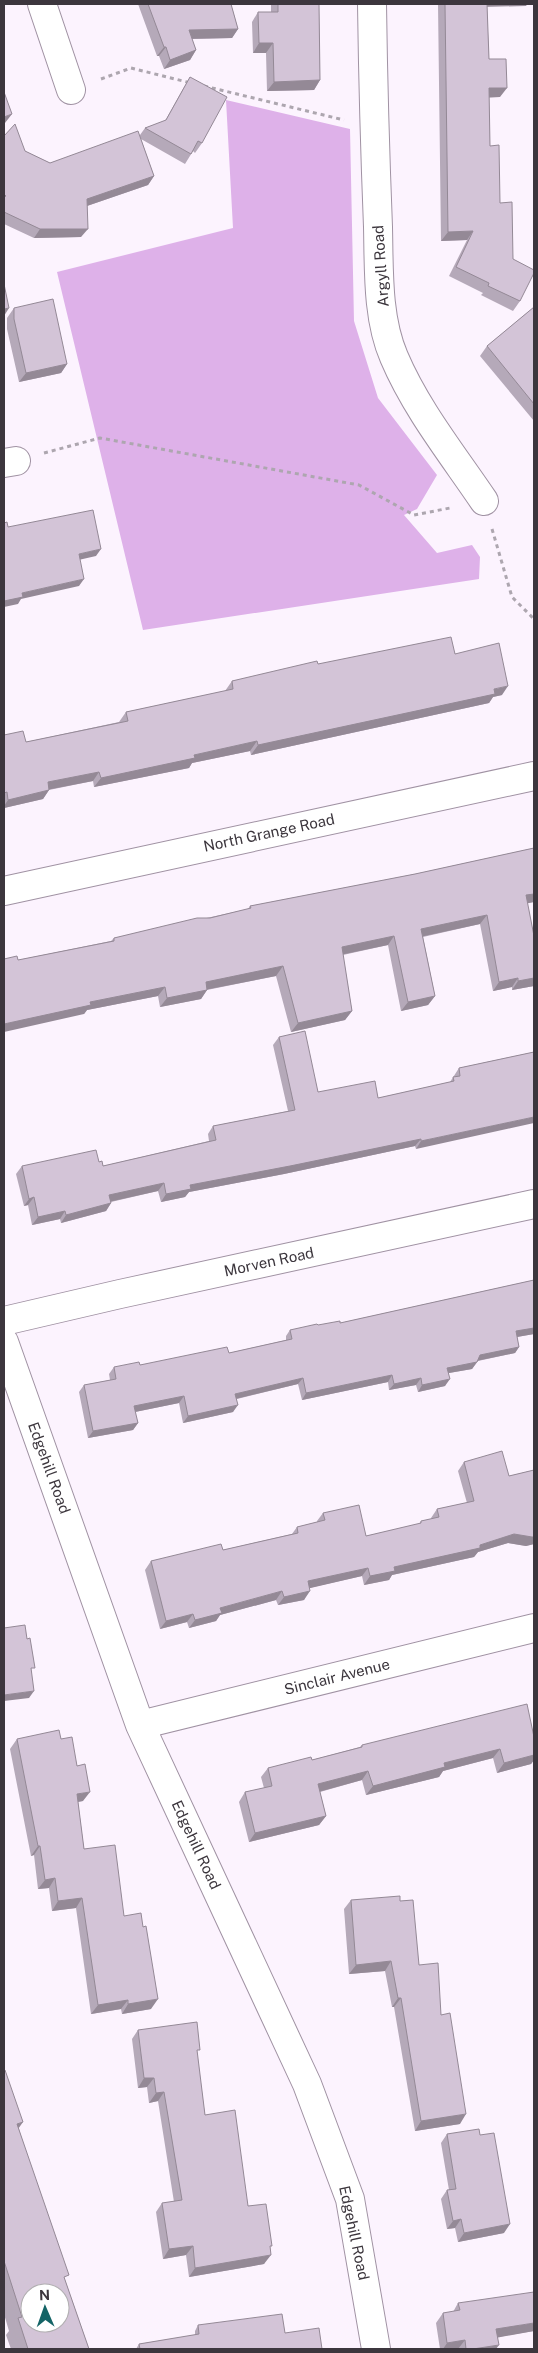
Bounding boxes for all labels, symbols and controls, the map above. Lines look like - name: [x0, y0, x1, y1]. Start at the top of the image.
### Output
- street label: Argyll Road: [369, 225, 392, 307]
- street label: North Grange Road: [202, 810, 336, 855]
- street label: Morven Road: [222, 1244, 315, 1279]
- street label: Edgehill Road: [25, 1420, 74, 1516]
- street label: Sinclair Avenue: [282, 1655, 391, 1698]
- street label: Edgehill Road: [168, 1798, 224, 1892]
- street label: Edgehill Road: [336, 2184, 373, 2282]
- north arrow: [20, 2283, 70, 2333]
- text: N: [39, 2287, 50, 2303]

